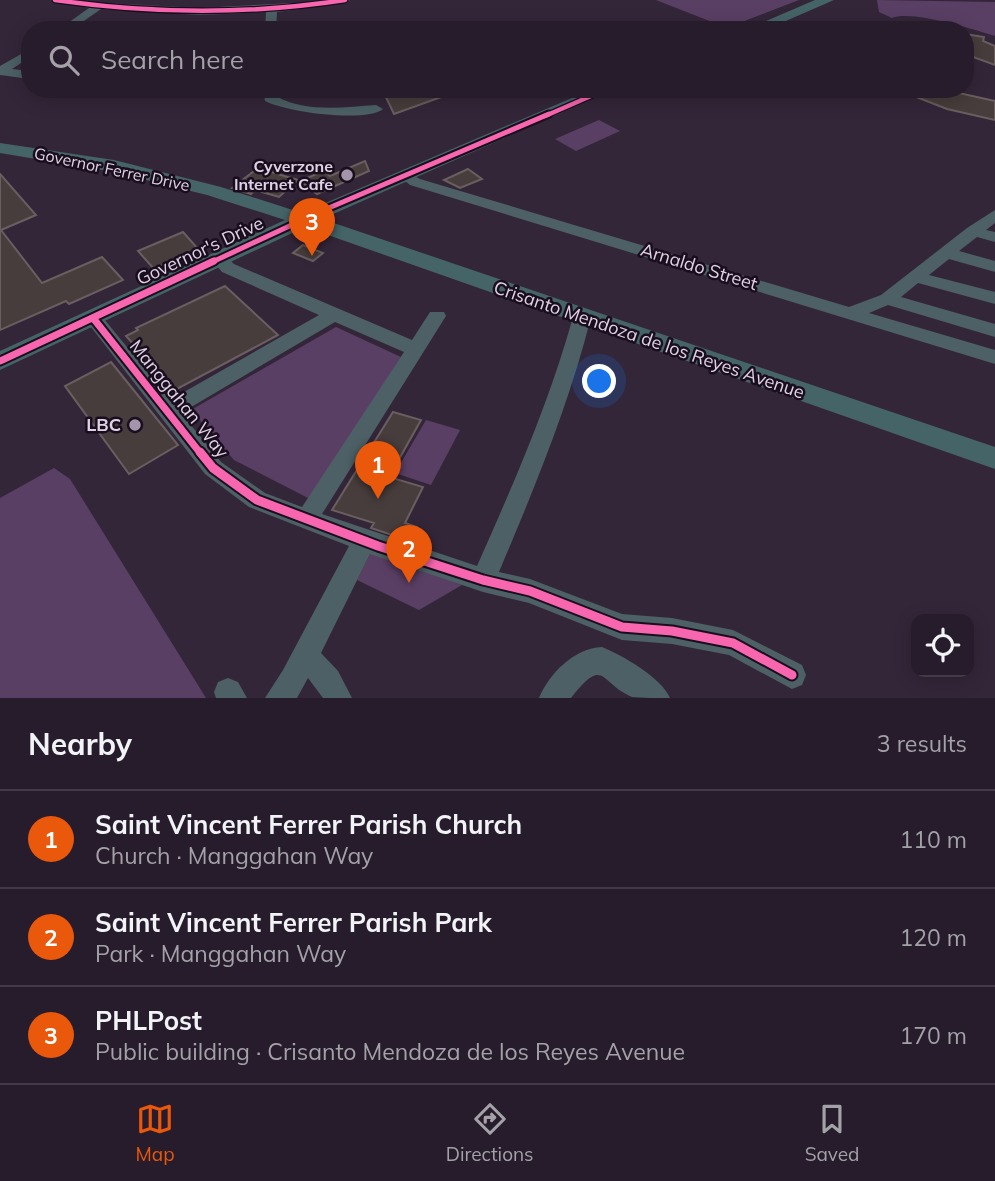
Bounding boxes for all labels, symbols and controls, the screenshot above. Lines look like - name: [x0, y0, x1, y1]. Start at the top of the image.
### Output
- search box: [21, 21, 974, 98]
- icon: search: [45, 41, 83, 79]
- text: Search here: [101, 43, 244, 76]
- street label: Governor Ferrer Drive: [32, 143, 192, 195]
- place label: Cyverzone Internet Cafe: [234, 156, 333, 194]
- marker: Cyverzone Internet Cafe: [339, 167, 355, 183]
- pin: 3: [289, 198, 335, 256]
- street label: Governor's Drive: [133, 211, 267, 290]
- street label: Arnaldo Street: [638, 238, 760, 295]
- street label: Crisanto Mendoza de los Reyes Avenue: [491, 275, 808, 404]
- street label: Manggahan Way: [125, 335, 234, 463]
- your location: [582, 364, 616, 398]
- place label: LBC: [86, 413, 121, 436]
- marker: LBC: [127, 417, 143, 433]
- pin: 1: [355, 441, 401, 499]
- pin: 2: [386, 525, 432, 583]
- map controls: [911, 614, 974, 677]
- button: locate: [911, 614, 974, 677]
- text: Nearby: [28, 725, 132, 763]
- text: 3 results: [877, 729, 967, 758]
- text: Saint Vincent Ferrer Parish Church: [95, 808, 522, 841]
- text: 1: [44, 825, 58, 854]
- text: 110 m: [899, 825, 967, 854]
- text: Church · Manggahan Way: [95, 841, 373, 870]
- text: Saint Vincent Ferrer Parish Park: [95, 906, 492, 939]
- text: 2: [44, 923, 58, 952]
- text: 120 m: [899, 923, 967, 952]
- text: Park · Manggahan Way: [95, 939, 346, 968]
- text: PHLPost: [95, 1004, 202, 1037]
- text: 3: [44, 1021, 58, 1050]
- text: 170 m: [899, 1021, 967, 1050]
- text: Public building · Crisanto Mendoza de los Reyes Avenue: [95, 1037, 685, 1066]
- tab: Map: [136, 1100, 175, 1166]
- tab: Directions: [446, 1100, 534, 1166]
- tab: Saved: [805, 1100, 859, 1166]

